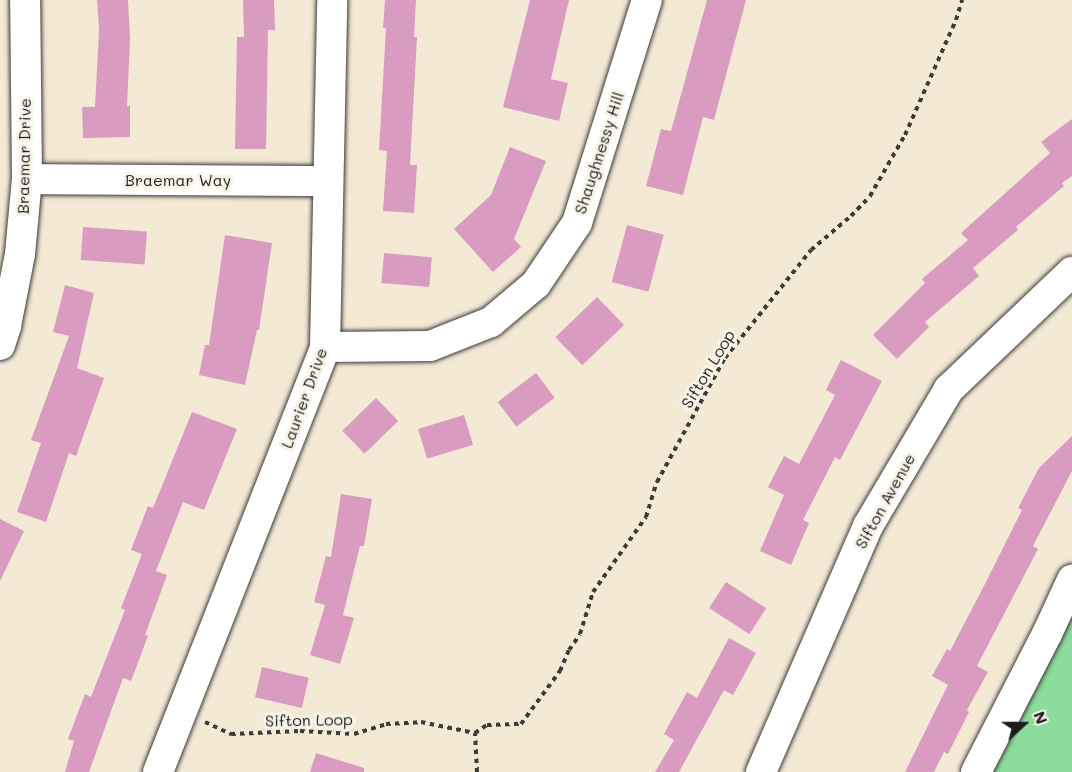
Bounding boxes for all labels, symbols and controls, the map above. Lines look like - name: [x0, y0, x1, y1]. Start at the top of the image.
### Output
- street label: Shaughnessy Hill: [570, 90, 628, 216]
- street label: Braemar Drive: [13, 98, 35, 214]
- street label: Braemar Way: [125, 170, 231, 190]
- street label: Sifton Loop: [677, 326, 739, 412]
- street label: Laurier Drive: [277, 345, 331, 451]
- street label: Sifton Avenue: [851, 450, 919, 552]
- north arrow: [994, 694, 1054, 754]
- text: N: [1029, 708, 1053, 727]
- street label: Sifton Loop: [265, 710, 353, 730]

